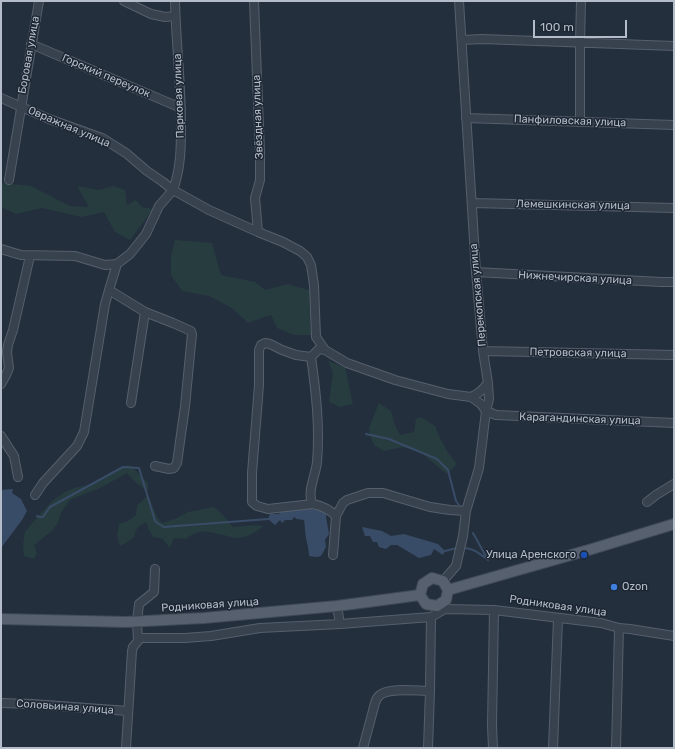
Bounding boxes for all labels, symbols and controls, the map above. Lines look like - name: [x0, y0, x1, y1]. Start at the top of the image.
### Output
- scale bar: [535, 12, 629, 38]
- street label: Боровая улица: [16, 15, 42, 95]
- text: 100 m: [540, 20, 574, 34]
- street label: Горский переулок: [60, 51, 152, 101]
- street label: Парковая улица: [171, 53, 187, 139]
- street label: Звёздная улица: [250, 75, 266, 159]
- street label: Овражная улица: [26, 104, 112, 150]
- street label: Панфиловская улица: [514, 112, 626, 130]
- street label: Лемешкинская улица: [516, 197, 630, 213]
- street label: Перекопская улица: [467, 243, 489, 347]
- street label: Нижнечирская улица: [518, 268, 632, 288]
- street label: Петровская улица: [529, 346, 627, 360]
- street label: Карагандинская улица: [519, 410, 641, 428]
- place label: Улица Аренского: [486, 548, 576, 562]
- marker: Улица Аренского: [579, 550, 589, 560]
- place label: Ozon: [622, 580, 648, 594]
- marker: Ozon: [609, 582, 619, 592]
- street label: Родниковая улица: [509, 593, 607, 619]
- street label: Родниковая улица: [161, 595, 259, 615]
- street label: Соловьиная улица: [16, 697, 114, 717]

